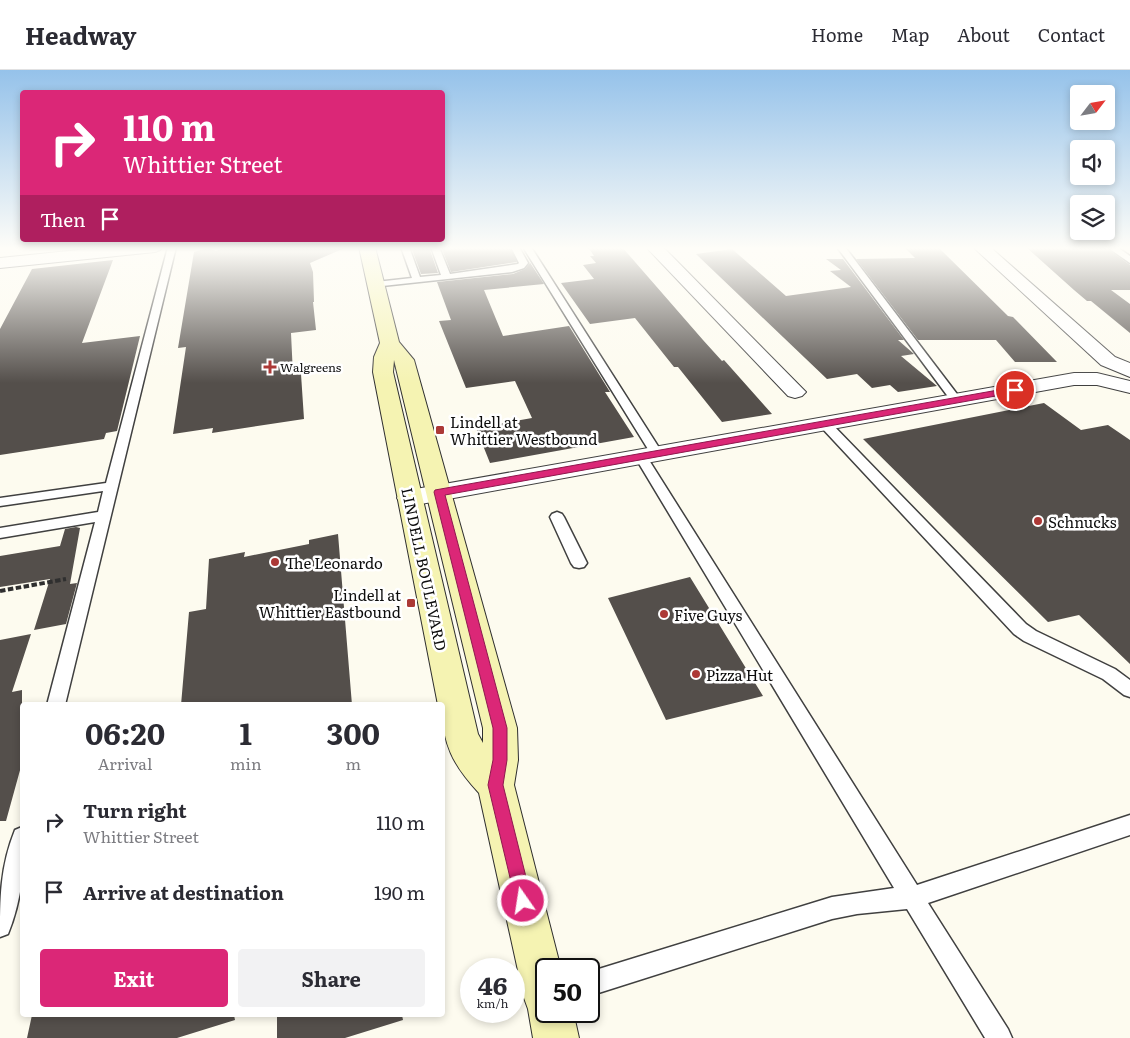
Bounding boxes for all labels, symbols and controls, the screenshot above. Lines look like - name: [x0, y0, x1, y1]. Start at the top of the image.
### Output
- text: Headway: [25, 17, 136, 52]
- text: Home: [811, 21, 863, 48]
- text: Map: [891, 21, 929, 48]
- text: About: [957, 21, 1010, 48]
- text: Contact: [1038, 21, 1105, 48]
- north arrow: [1070, 85, 1115, 130]
- map controls: [1070, 85, 1115, 240]
- text: 110 m: [123, 100, 215, 152]
- icon: right: [40, 110, 105, 175]
- button: sound: [1070, 140, 1115, 185]
- text: Whittier Street: [123, 147, 282, 180]
- button: layers: [1070, 195, 1115, 240]
- text: Then: [40, 205, 86, 233]
- icon: arrive: [96, 205, 124, 233]
- place label: Walgreens: [280, 358, 342, 376]
- marker: Walgreens: [264, 361, 276, 373]
- pin: [994, 369, 1036, 411]
- icon: arrive: [1001, 376, 1029, 404]
- place label: Lindell at Whittier Westbound: [450, 410, 597, 450]
- marker: Lindell at Whittier Westbound: [434, 424, 446, 436]
- street label: LINDELL BOULEVARD: [396, 485, 454, 653]
- place label: Schnucks: [1048, 510, 1117, 533]
- marker: Schnucks: [1032, 515, 1044, 527]
- place label: The Leonardo: [285, 551, 383, 574]
- marker: The Leonardo: [269, 556, 281, 568]
- place label: Lindell at Whittier Eastbound: [259, 583, 401, 623]
- marker: Lindell at Whittier Eastbound: [405, 597, 417, 609]
- place label: Five Guys: [674, 603, 743, 626]
- marker: Five Guys: [658, 608, 670, 620]
- place label: Pizza Hut: [706, 663, 773, 686]
- marker: Pizza Hut: [690, 668, 702, 680]
- text: 06:20: [85, 710, 165, 754]
- text: 1: [240, 710, 252, 754]
- text: 300: [326, 710, 380, 754]
- text: Arrival: [98, 751, 152, 775]
- text: min: [230, 751, 262, 775]
- text: m: [345, 751, 361, 775]
- text: Turn right: [83, 796, 187, 824]
- icon: right: [40, 808, 68, 836]
- text: 110 m: [376, 808, 425, 836]
- text: Whittier Street: [83, 824, 199, 848]
- position arrow: [496, 874, 548, 926]
- icon: arrive: [40, 878, 68, 906]
- text: Arrive at destination: [83, 878, 284, 906]
- text: 190 m: [374, 878, 425, 906]
- button: Exit: [40, 949, 228, 1007]
- button: Share: [238, 949, 425, 1007]
- speed limit sign: 50: [535, 958, 600, 1023]
- text: 46: [478, 966, 507, 1003]
- text: km/h: [477, 994, 508, 1012]

